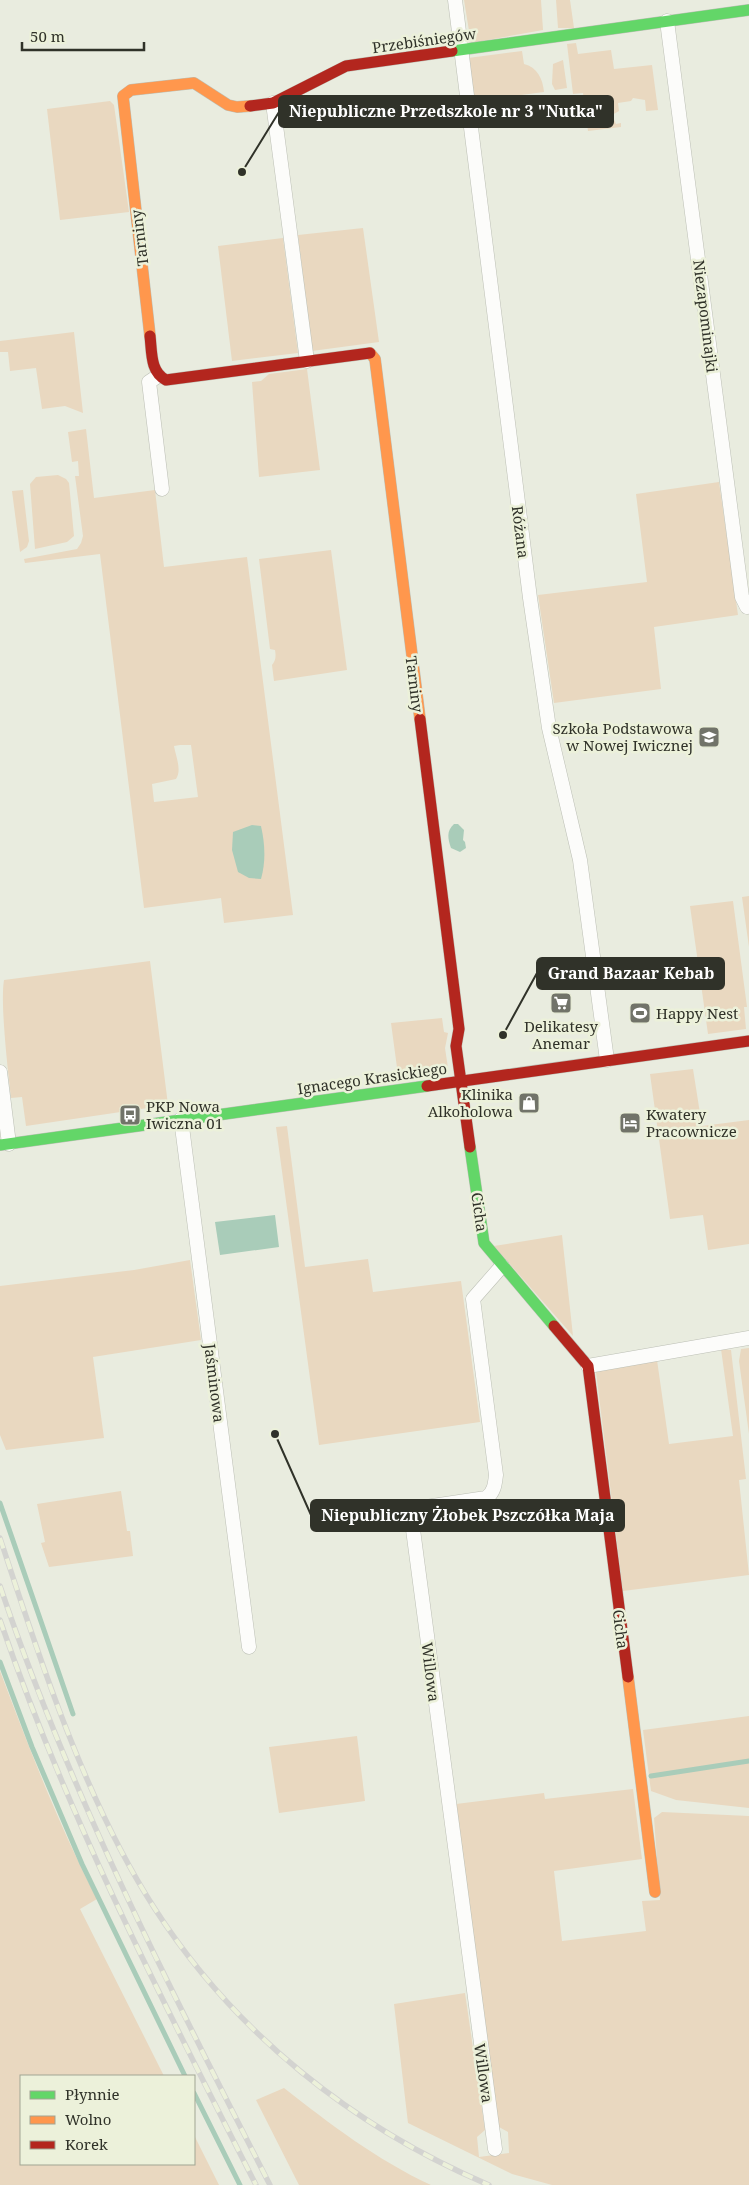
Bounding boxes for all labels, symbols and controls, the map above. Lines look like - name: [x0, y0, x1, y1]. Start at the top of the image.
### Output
- scale bar: [22, 20, 145, 52]
- street label: Przebiśniegów: [371, 23, 477, 57]
- text: 50 m: [30, 26, 65, 46]
- callout: Niepubliczne Przedszkole nr 3 "Nutka": [279, 96, 613, 127]
- text: Niepubliczne Przedszkole nr 3 "Nutka": [289, 100, 603, 122]
- street label: Tarniny: [126, 208, 152, 267]
- street label: Niezapominajki: [689, 258, 723, 374]
- street label: Różana: [508, 505, 534, 559]
- street label: Tarniny: [402, 655, 428, 714]
- place label: Szkoła Podstawowa w Nowej Iwicznej: [552, 718, 693, 755]
- school or university icon: Szkoła Podstawowa w Nowej Iwicznej: [697, 725, 721, 749]
- callout: Grand Bazaar Kebab: [537, 958, 724, 989]
- text: Grand Bazaar Kebab: [548, 962, 714, 984]
- supermarket icon: Delikatesy Anemar: [549, 991, 573, 1015]
- sports icon: Happy Nest: [628, 1001, 652, 1025]
- place label: Happy Nest: [656, 1003, 738, 1023]
- place label: Delikatesy Anemar: [524, 1016, 599, 1053]
- street label: Ignacego Krasickiego: [296, 1058, 448, 1098]
- place label: Klinika Alkoholowa: [428, 1084, 513, 1121]
- shop icon: Klinika Alkoholowa: [517, 1091, 541, 1115]
- place label: PKP Nowa Iwiczna 01: [146, 1096, 223, 1133]
- bus stop icon: PKP Nowa Iwiczna 01: [118, 1103, 142, 1127]
- place label: Kwatery Pracownicze: [646, 1104, 737, 1141]
- hotel icon: Kwatery Pracownicze: [618, 1111, 642, 1135]
- street label: Cicha: [467, 1191, 493, 1233]
- street label: Jaśminowa: [200, 1341, 230, 1424]
- callout: Niepubliczny Żłobek Pszczółka Maja: [311, 1500, 624, 1531]
- text: Niepubliczny Żłobek Pszczółka Maja: [321, 1504, 615, 1526]
- street label: Cicha: [609, 1608, 633, 1650]
- street label: Willowa: [417, 1641, 445, 1703]
- street label: Willowa: [470, 2042, 498, 2104]
- legend: [20, 2075, 195, 2165]
- text: Płynnie: [65, 2084, 120, 2104]
- text: Wolno: [65, 2109, 111, 2129]
- text: Korek: [65, 2134, 108, 2154]

